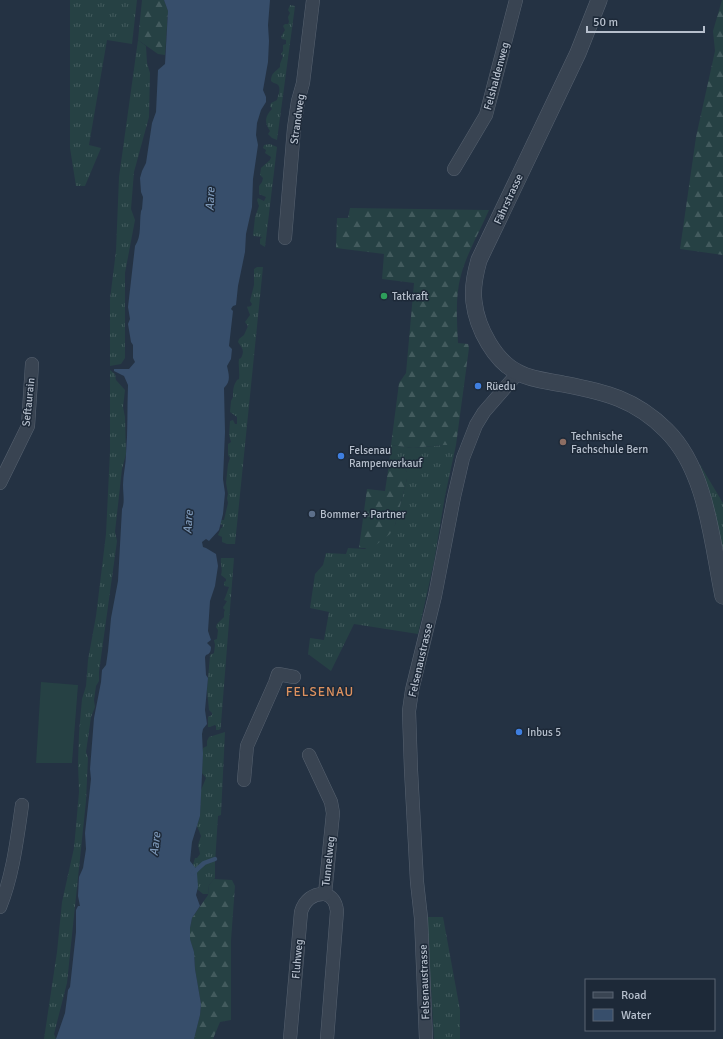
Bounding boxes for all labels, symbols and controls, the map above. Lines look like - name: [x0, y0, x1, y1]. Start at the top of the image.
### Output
- scale bar: [587, 8, 704, 34]
- text: 50 m: [593, 15, 618, 30]
- street label: Felshaldenweg: [481, 40, 512, 112]
- street label: Strandweg: [288, 93, 307, 145]
- street label: Fährstrasse: [491, 172, 526, 227]
- water label: Aare: [202, 186, 219, 211]
- place label: Tatkraft: [392, 290, 428, 303]
- marker: Tatkraft: [379, 291, 389, 301]
- street label: Seftaurain: [19, 377, 38, 427]
- place label: Rüedu: [486, 380, 516, 393]
- marker: Rüedu: [473, 381, 483, 391]
- place label: Technische Fachschule Bern: [571, 430, 648, 456]
- marker: Technische Fachschule Bern: [558, 437, 568, 447]
- place label: Felsenau Rampenverkauf: [349, 444, 424, 470]
- marker: Felsenau Rampenverkauf: [336, 451, 346, 461]
- place label: Bommer + Partner: [320, 508, 406, 521]
- water label: Aare: [180, 509, 197, 534]
- marker: Bommer + Partner: [307, 509, 317, 519]
- street label: Felsenaustrasse: [406, 622, 435, 698]
- district label: FELSENAU: [286, 684, 354, 700]
- place label: Inbus 5: [527, 726, 561, 739]
- marker: Inbus 5: [514, 727, 524, 737]
- water label: Aare: [147, 830, 164, 857]
- street label: Tunnelweg: [319, 835, 338, 887]
- street label: Fluhweg: [289, 938, 306, 979]
- street label: Felsenaustrasse: [417, 944, 432, 1020]
- legend: [585, 979, 715, 1031]
- text: Road: [621, 988, 647, 1003]
- text: Water: [621, 1008, 652, 1023]

